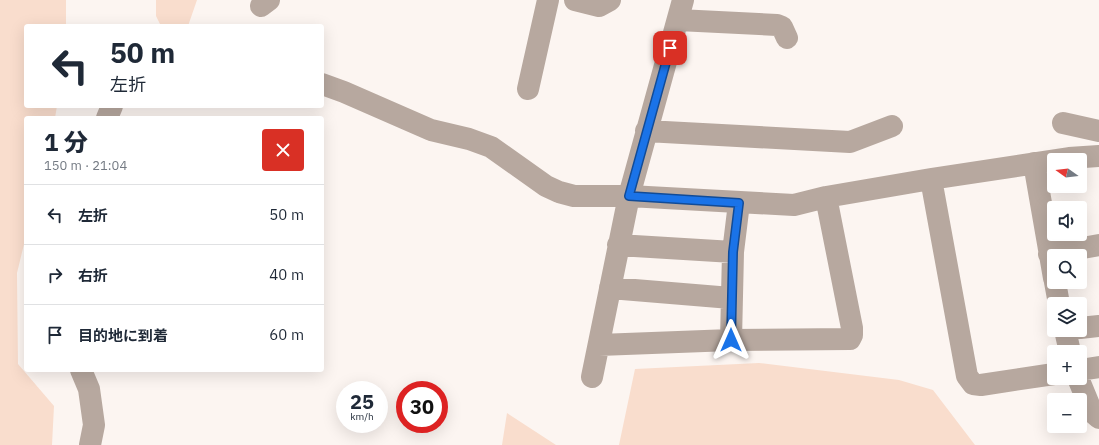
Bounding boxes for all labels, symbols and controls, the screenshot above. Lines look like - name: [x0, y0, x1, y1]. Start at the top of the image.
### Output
- pin: [653, 31, 687, 65]
- text: 50 m: [110, 34, 175, 71]
- icon: arrive: [659, 37, 681, 59]
- icon: left: [44, 40, 96, 92]
- text: 左折: [110, 73, 146, 96]
- text: 1 分: [44, 126, 88, 158]
- button: close: [262, 129, 304, 171]
- north arrow: [1047, 153, 1087, 193]
- map controls: [1047, 153, 1087, 433]
- text: 150 m · 21:04: [44, 157, 127, 174]
- button: sound: [1047, 201, 1087, 241]
- icon: left: [44, 204, 66, 226]
- text: 50 m: [269, 205, 304, 224]
- text: 左折: [78, 206, 108, 225]
- button: search: [1047, 249, 1087, 289]
- icon: right: [44, 264, 66, 286]
- text: 40 m: [269, 265, 304, 284]
- text: 右折: [78, 266, 108, 285]
- button: layers: [1047, 297, 1087, 337]
- position arrow: [710, 319, 752, 361]
- icon: arrive: [44, 324, 66, 346]
- text: 60 m: [269, 325, 304, 344]
- text: 目的地に到着: [78, 326, 168, 345]
- button: +: [1047, 345, 1087, 385]
- speed limit sign: 30: [396, 381, 448, 433]
- text: 25: [350, 388, 374, 415]
- button: −: [1047, 393, 1087, 433]
- text: km/h: [350, 410, 374, 423]

